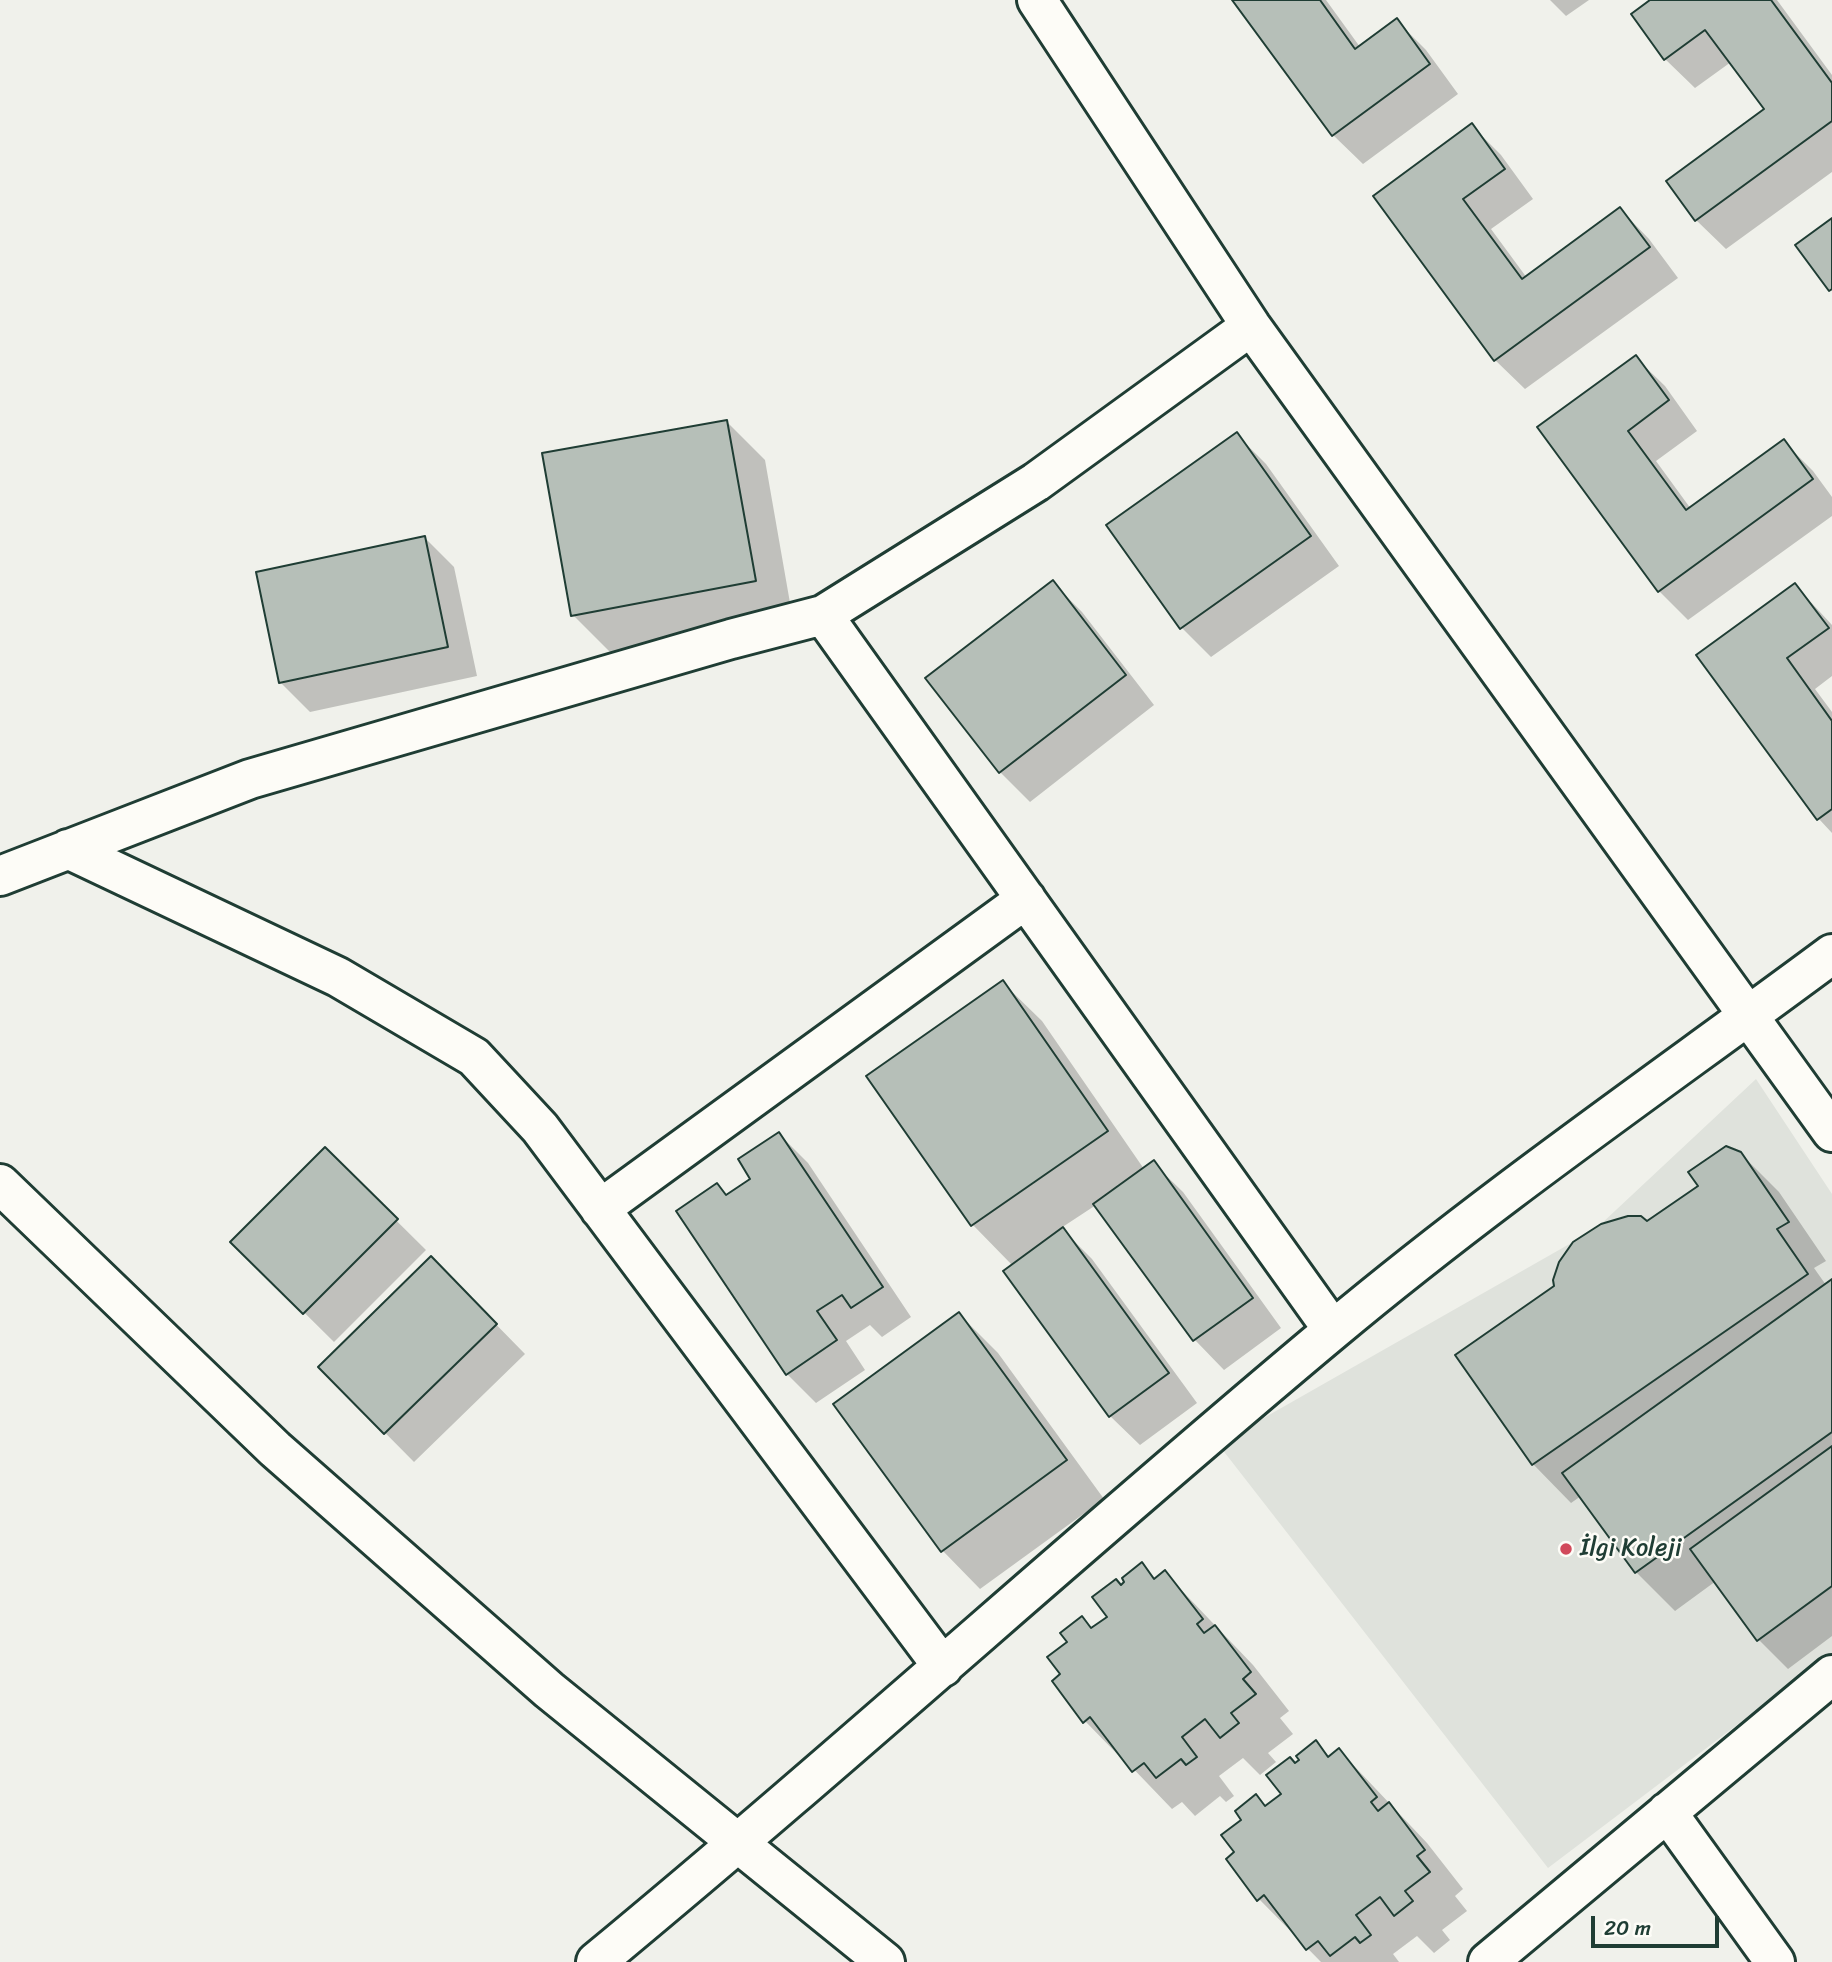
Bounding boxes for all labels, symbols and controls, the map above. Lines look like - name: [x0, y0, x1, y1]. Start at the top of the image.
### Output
- place label: İlgi Koleji: [1580, 1535, 1682, 1563]
- marker: İlgi Koleji: [1558, 1541, 1574, 1557]
- scale bar: [1594, 1902, 1722, 1946]
- text: 20 m: [1604, 1909, 1651, 1947]

